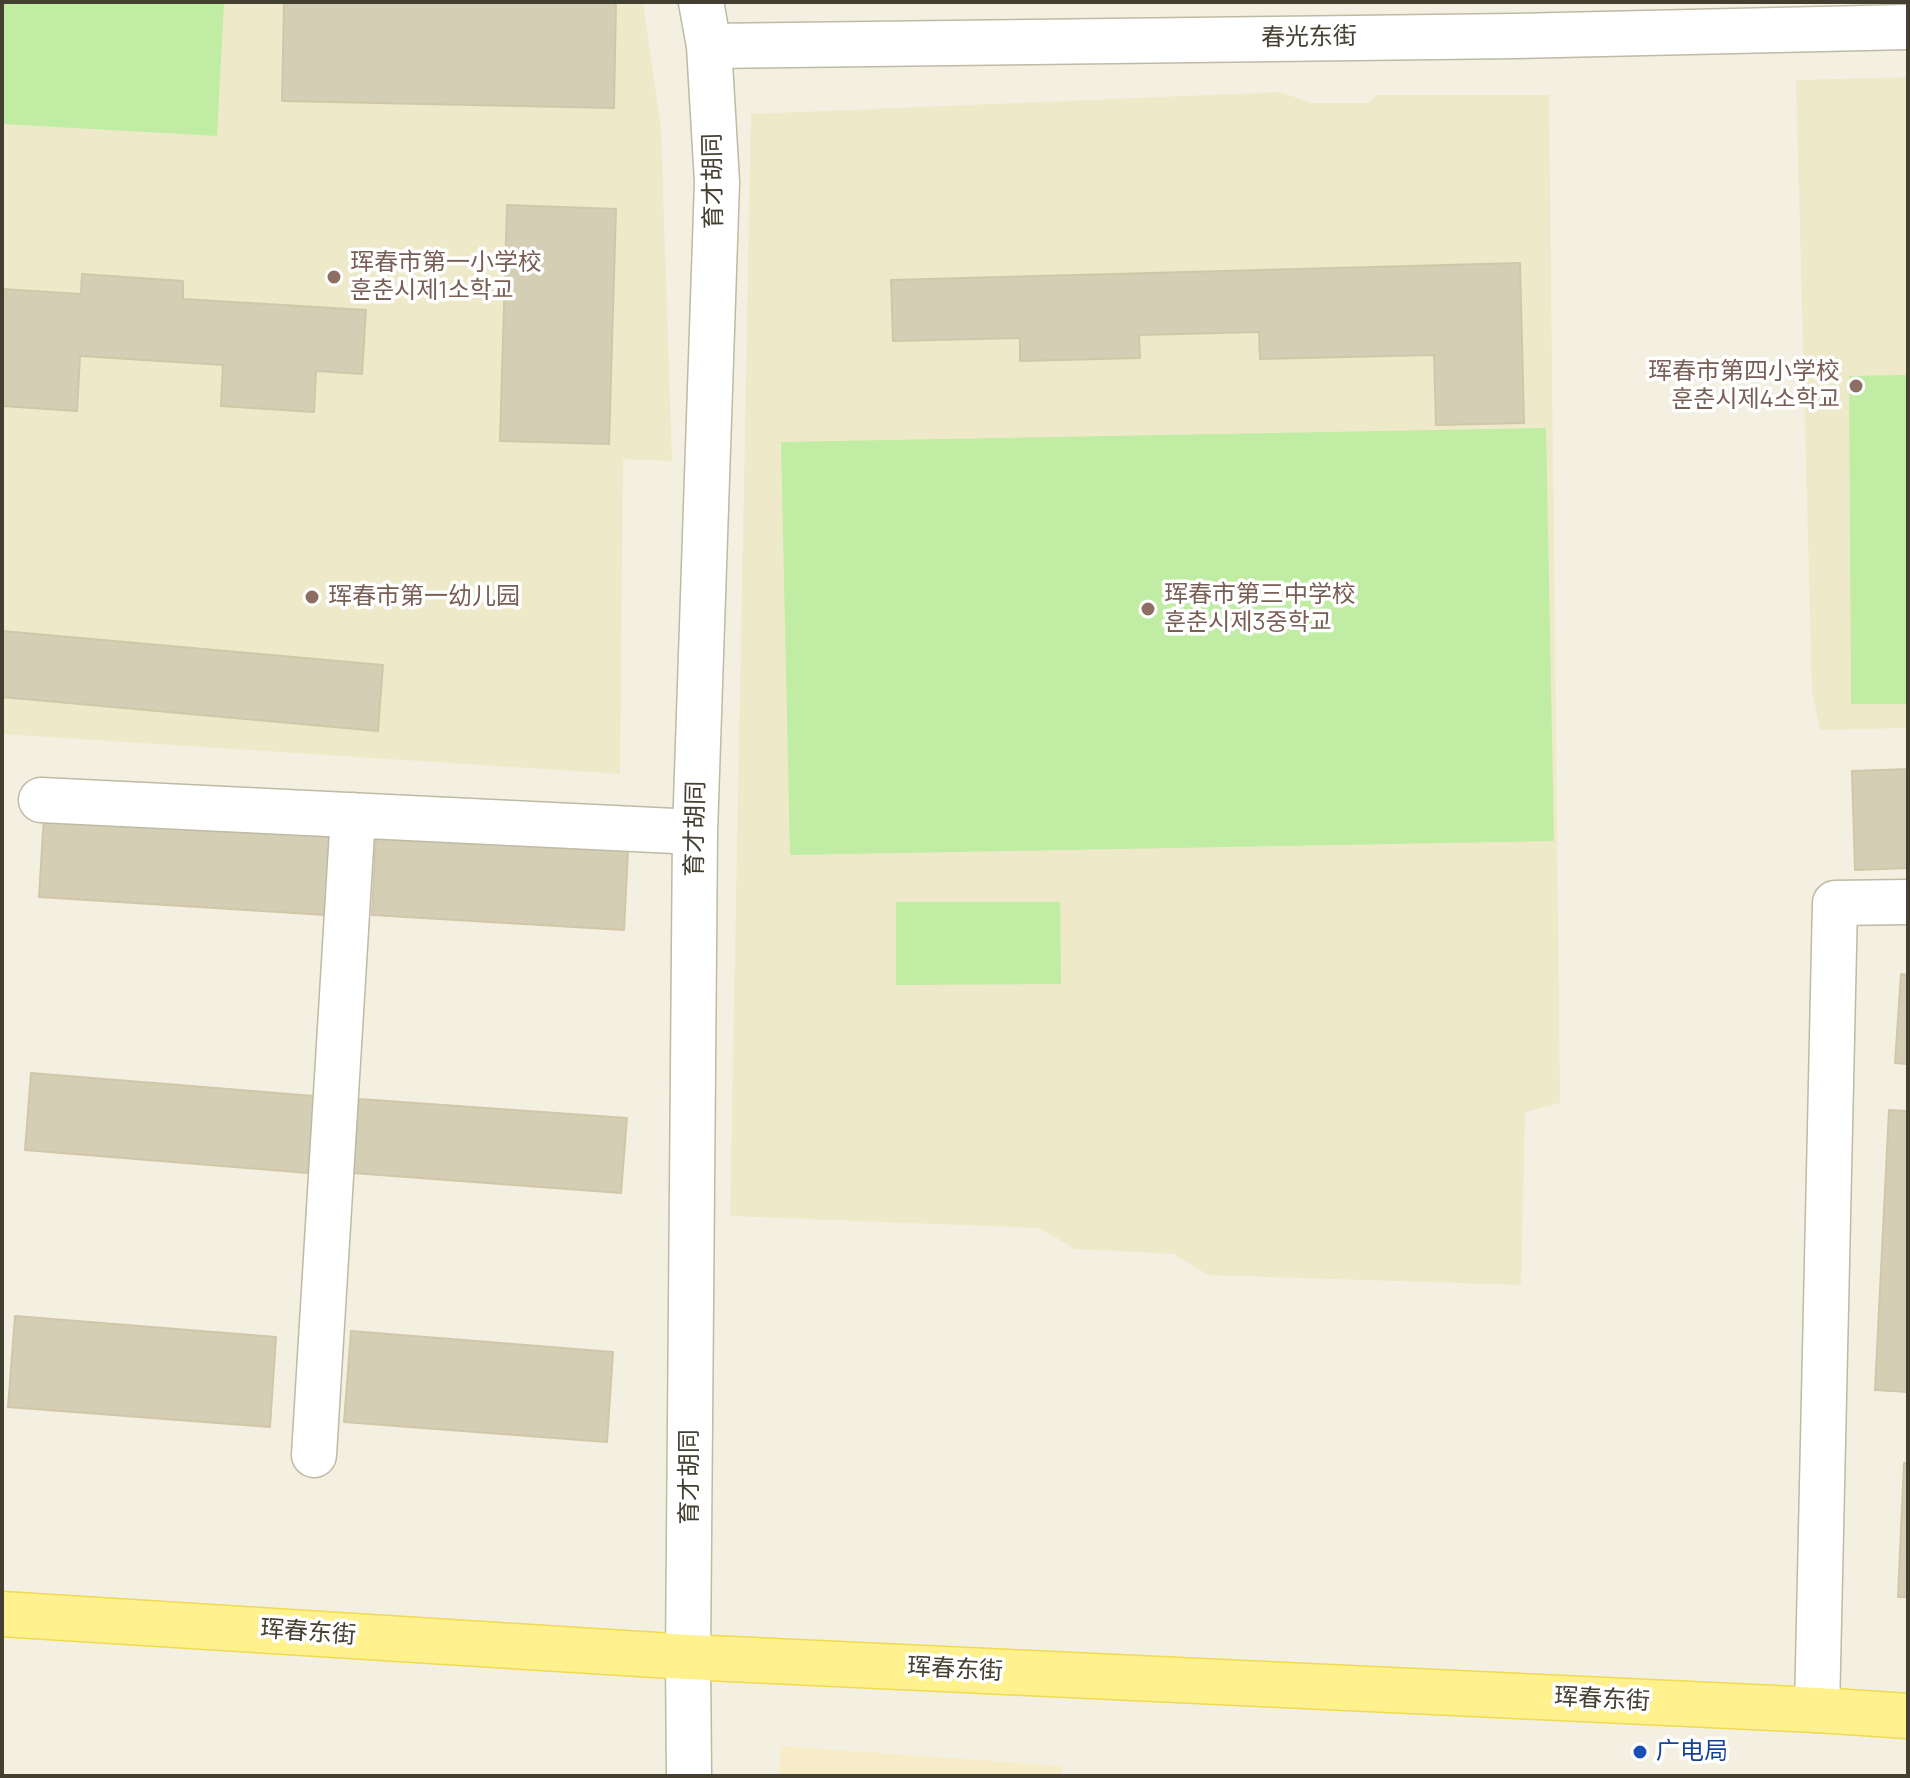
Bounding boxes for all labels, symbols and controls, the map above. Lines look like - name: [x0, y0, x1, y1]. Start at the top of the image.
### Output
- street label: 春光东街: [1261, 23, 1357, 53]
- street label: 育才胡同: [699, 133, 729, 229]
- place label: 珲春市第一小学校 훈춘시제1소학교: [350, 249, 542, 305]
- marker: 珲春市第一小学校 훈춘시제1소학교: [325, 268, 343, 286]
- place label: 珲春市第四小学校 훈춘시제4소학교: [1648, 358, 1840, 414]
- marker: 珲春市第四小学校 훈춘시제4소학교: [1847, 377, 1865, 395]
- place label: 珲春市第三中学校 훈춘시제3중학교: [1164, 581, 1356, 637]
- place label: 珲春市第一幼儿园: [328, 583, 520, 611]
- marker: 珲春市第一幼儿园: [303, 588, 321, 606]
- marker: 珲春市第三中学校 훈춘시제3중학교: [1139, 600, 1157, 618]
- street label: 育才胡同: [681, 781, 711, 877]
- street label: 育才胡同: [676, 1429, 704, 1525]
- street label: 珲春东街: [259, 1615, 357, 1651]
- street label: 珲春东街: [906, 1653, 1004, 1687]
- street label: 珲春东街: [1553, 1683, 1651, 1717]
- place label: 广电局: [1656, 1738, 1728, 1766]
- marker: 广电局: [1631, 1743, 1649, 1761]

